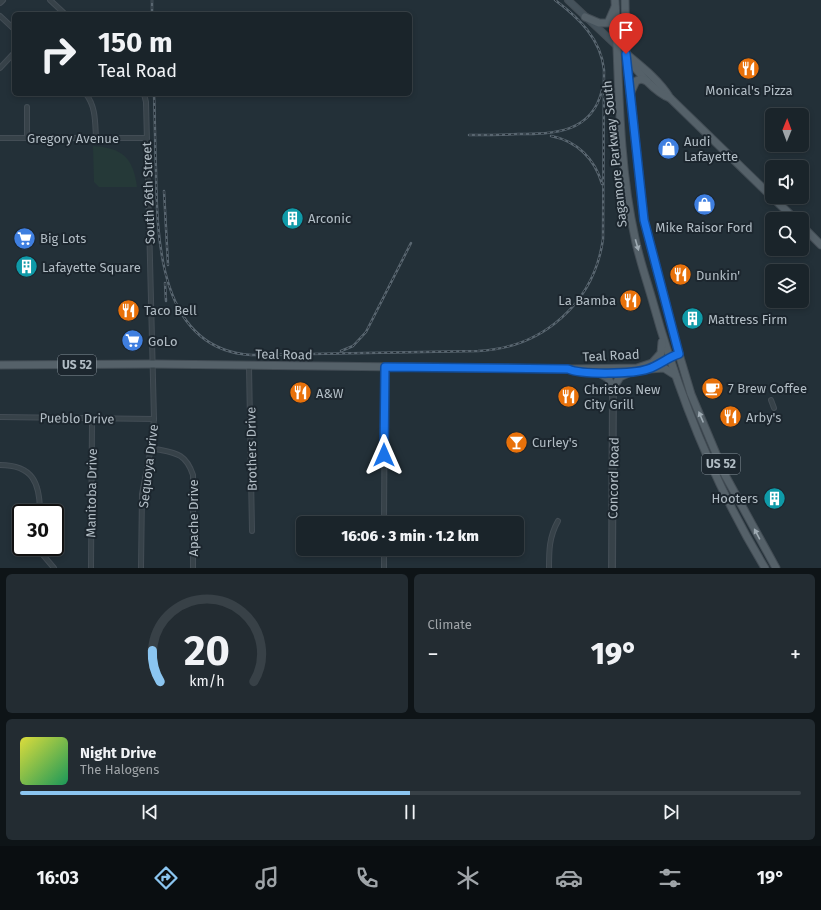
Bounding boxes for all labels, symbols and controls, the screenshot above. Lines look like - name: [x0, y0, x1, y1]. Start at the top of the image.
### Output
- pin: [609, 13, 643, 54]
- icon: arrive: [615, 19, 637, 41]
- text: 150 m: [98, 26, 173, 59]
- icon: right: [32, 28, 84, 80]
- restaurant icon: Monical's Pizza: [736, 55, 762, 81]
- text: Teal Road: [98, 60, 177, 82]
- street label: Sagamore Parkway South: [599, 80, 630, 228]
- place label: Monical's Pizza: [705, 83, 793, 98]
- north arrow: [765, 108, 809, 152]
- map controls: [765, 108, 809, 308]
- street label: Gregory Avenue: [27, 131, 119, 146]
- place label: Audi Lafayette: [684, 134, 738, 164]
- shop icon: Audi Lafayette: [655, 135, 681, 161]
- street label: South 26th Street: [139, 141, 158, 244]
- button: sound: [765, 160, 809, 204]
- shop icon: Mike Raisor Ford: [691, 192, 717, 218]
- building icon: Arconic: [280, 205, 306, 231]
- place label: Arconic: [308, 211, 351, 226]
- button: search: [765, 212, 809, 256]
- place label: Mike Raisor Ford: [655, 220, 753, 235]
- supermarket icon: Big Lots: [12, 225, 38, 251]
- place label: Big Lots: [40, 231, 86, 246]
- one-way arrow: [634, 239, 640, 251]
- building icon: Lafayette Square: [14, 254, 40, 280]
- place label: Lafayette Square: [42, 260, 141, 275]
- restaurant icon: Dunkin': [668, 262, 694, 288]
- button: layers: [765, 264, 809, 308]
- place label: Dunkin': [696, 268, 740, 283]
- restaurant icon: La Bamba: [618, 287, 644, 313]
- place label: La Bamba: [558, 293, 616, 308]
- restaurant icon: Taco Bell: [116, 297, 142, 323]
- place label: Taco Bell: [144, 303, 197, 318]
- building icon: Mattress Firm: [680, 306, 706, 332]
- place label: Mattress Firm: [708, 312, 788, 327]
- supermarket icon: GoLo: [120, 328, 146, 354]
- place label: GoLo: [148, 334, 178, 349]
- street label: Teal Road: [255, 347, 313, 362]
- street label: Teal Road: [582, 347, 640, 364]
- road number: US 52: [58, 355, 96, 375]
- cafe icon: 7 Brew Coffee: [700, 375, 726, 401]
- restaurant icon: A&W: [287, 380, 313, 406]
- place label: 7 Brew Coffee: [728, 381, 807, 396]
- place label: Christos New City Grill: [584, 382, 661, 412]
- restaurant icon: Christos New City Grill: [556, 383, 582, 409]
- place label: A&W: [316, 386, 344, 401]
- restaurant icon: Arby's: [717, 404, 743, 430]
- street label: Brothers Drive: [243, 407, 260, 491]
- street label: Pueblo Drive: [39, 410, 115, 427]
- one-way arrow: [697, 410, 703, 422]
- place label: Arby's: [746, 410, 781, 425]
- street label: Sequoya Drive: [136, 423, 161, 509]
- bar icon: Curley's: [503, 429, 529, 455]
- position arrow: [363, 434, 405, 476]
- place label: Curley's: [532, 435, 578, 450]
- street label: Concord Road: [605, 437, 622, 519]
- street label: Manitoba Drive: [83, 448, 100, 538]
- road number: US 52: [702, 454, 740, 474]
- street label: Apache Drive: [186, 480, 201, 556]
- building icon: Hooters: [761, 485, 787, 511]
- place label: Hooters: [711, 491, 758, 506]
- speed limit sign: 30: [12, 504, 64, 556]
- text: 16:06 · 3 min · 1.2 km: [341, 527, 479, 545]
- one-way arrow: [753, 528, 760, 540]
- text: Climate: [428, 617, 472, 632]
- text: 20: [184, 625, 230, 675]
- text: 19°: [591, 636, 638, 672]
- text: −: [428, 641, 439, 668]
- text: +: [790, 641, 801, 668]
- text: km/h: [189, 672, 224, 689]
- text: Night Drive: [80, 744, 156, 762]
- text: The Halogens: [80, 762, 159, 777]
- icon: previous: [139, 801, 161, 823]
- icon: pause: [399, 801, 421, 823]
- icon: next: [660, 801, 682, 823]
- icon: directions: [152, 864, 180, 892]
- icon: music: [253, 864, 281, 892]
- icon: phone: [353, 864, 381, 892]
- icon: climate: [454, 864, 482, 892]
- icon: car: [555, 864, 583, 892]
- icon: filters: [656, 864, 684, 892]
- text: 16:03: [36, 867, 79, 889]
- text: 19°: [757, 867, 785, 889]

